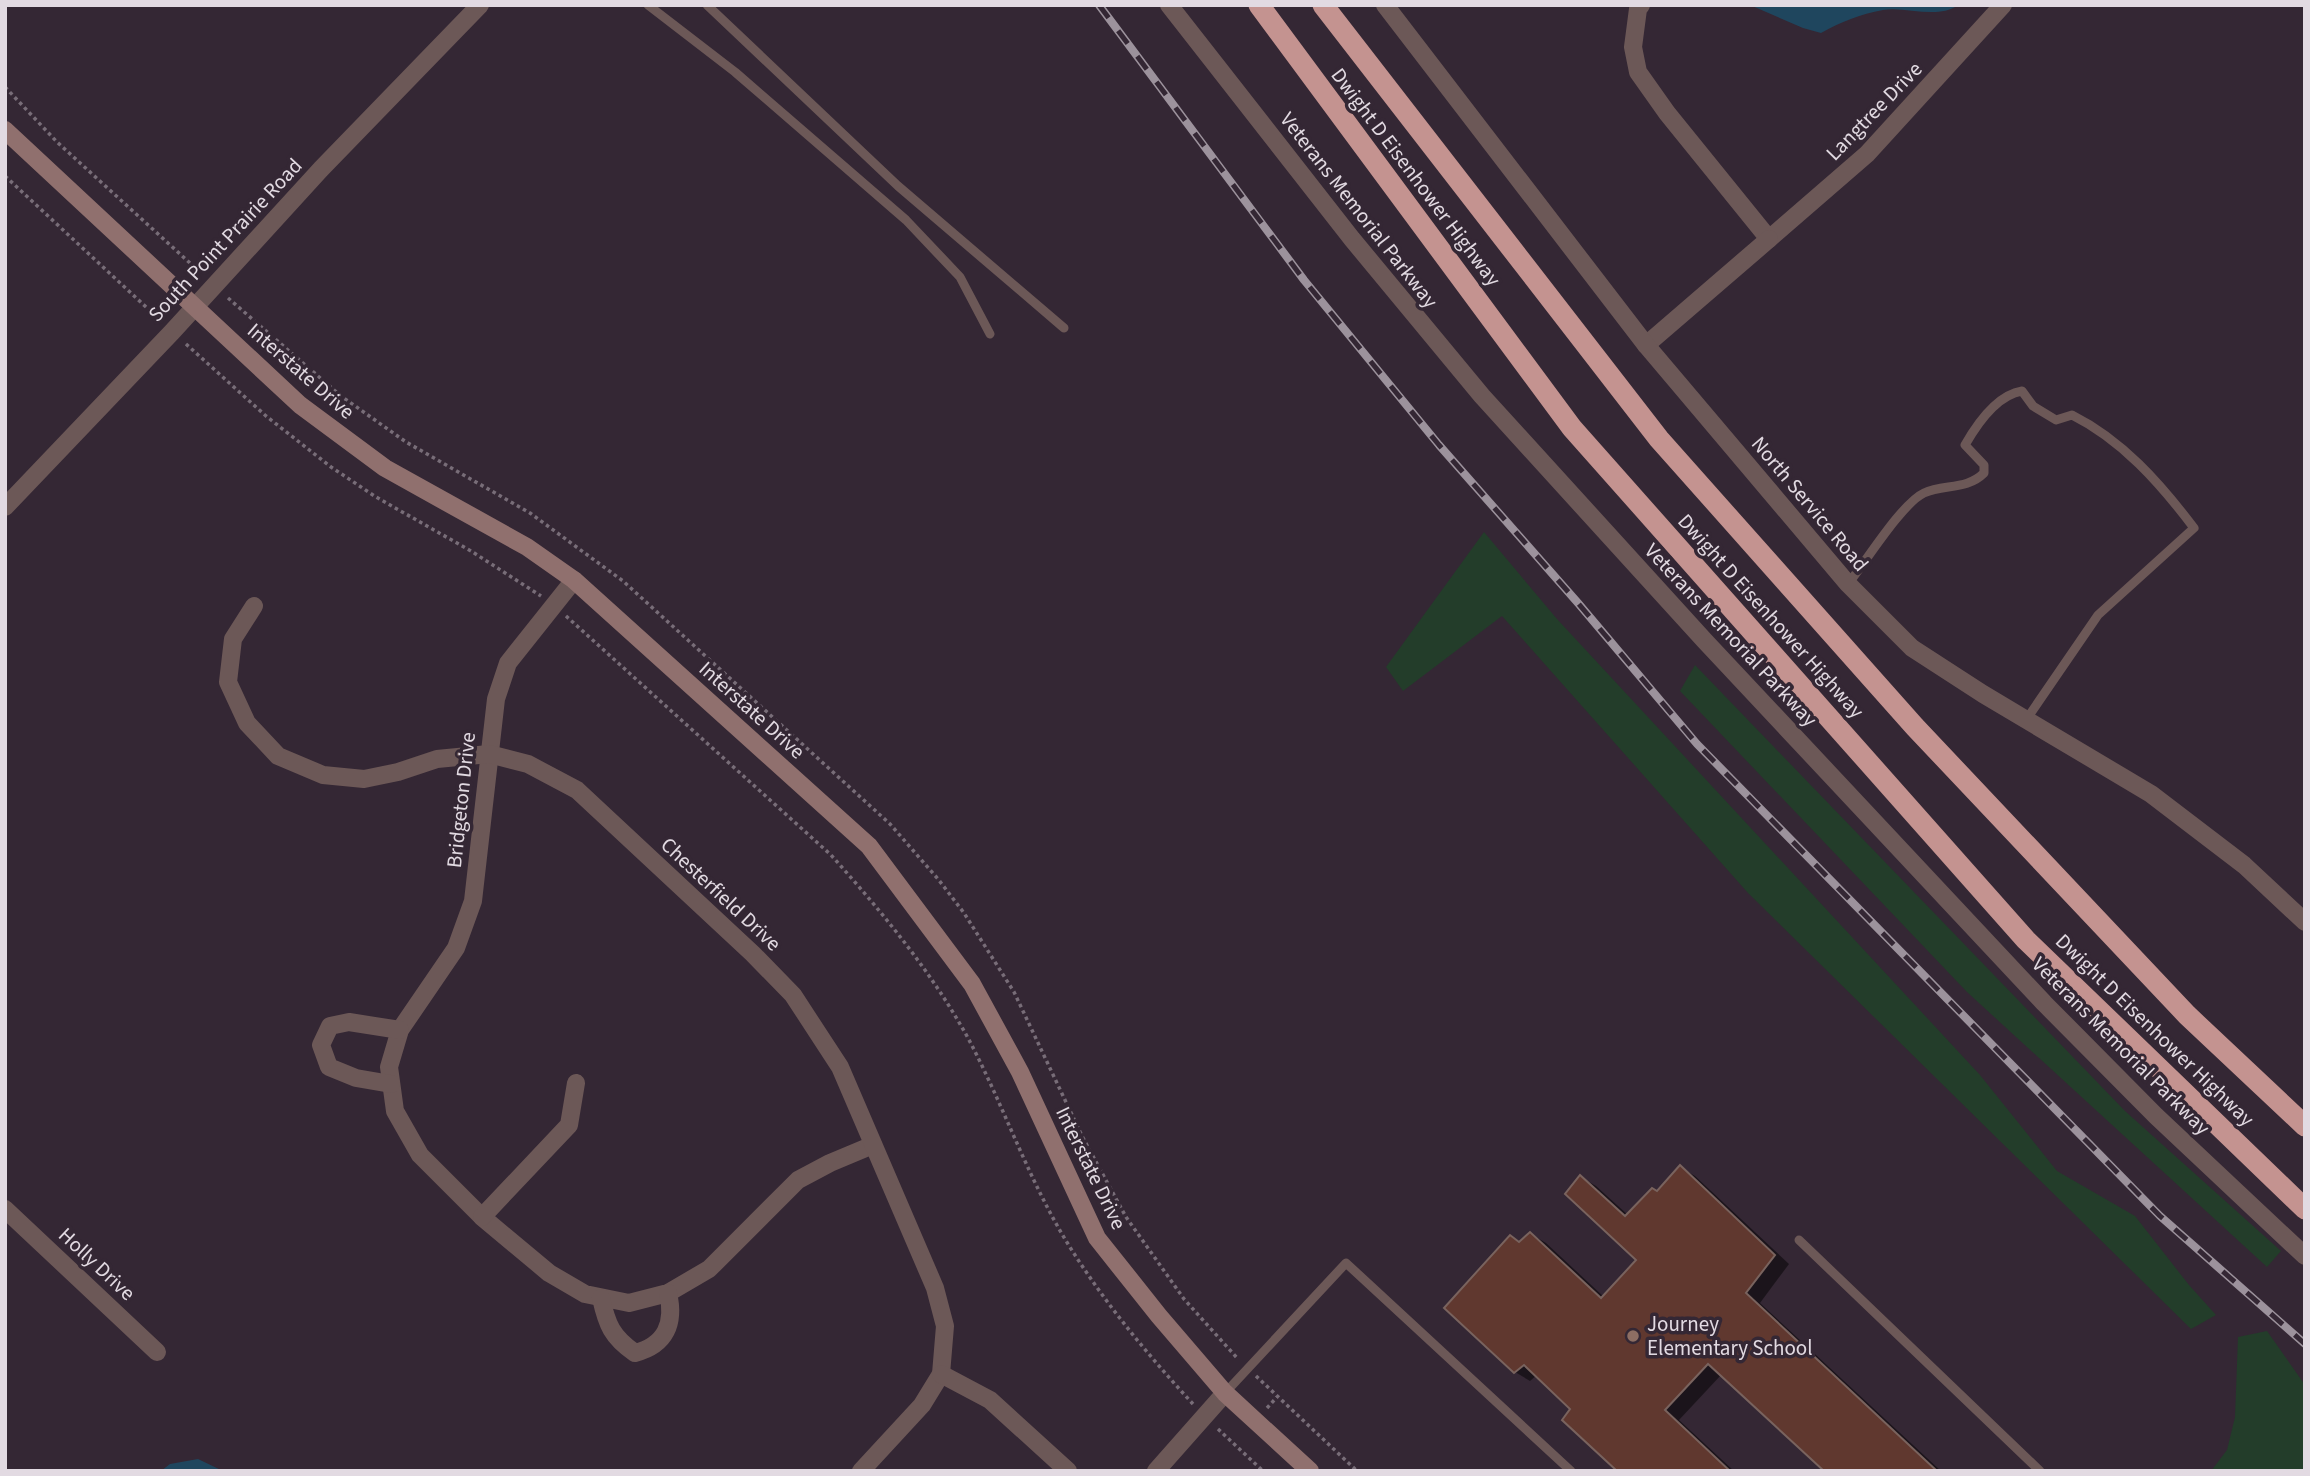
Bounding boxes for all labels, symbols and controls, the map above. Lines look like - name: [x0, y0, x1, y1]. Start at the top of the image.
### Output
- street label: Langtree Drive: [1819, 55, 1929, 167]
- street label: Dwight D Eisenhower Highway: [1324, 62, 1508, 293]
- street label: Veterans Memorial Parkway: [1273, 106, 1445, 314]
- street label: South Point Prairie Road: [141, 152, 309, 328]
- street label: Interstate Drive: [241, 316, 361, 426]
- street label: North Service Road: [1744, 430, 1876, 578]
- street label: Dwight D Eisenhower Highway: [1671, 507, 1871, 725]
- street label: Veterans Memorial Parkway: [1638, 536, 1824, 734]
- street label: Interstate Drive: [692, 654, 812, 766]
- street label: Bridgeton Drive: [439, 731, 483, 869]
- street label: Chesterfield Drive: [654, 830, 788, 958]
- street label: Dwight D Eisenhower Highway: [2049, 927, 2261, 1133]
- street label: Veterans Memorial Parkway: [2025, 950, 2217, 1142]
- street label: Interstate Drive: [1048, 1101, 1134, 1235]
- street label: Holly Drive: [52, 1221, 142, 1307]
- place label: Journey Elementary School: [1647, 1309, 1813, 1363]
- marker: Journey Elementary School: [1625, 1328, 1641, 1344]

